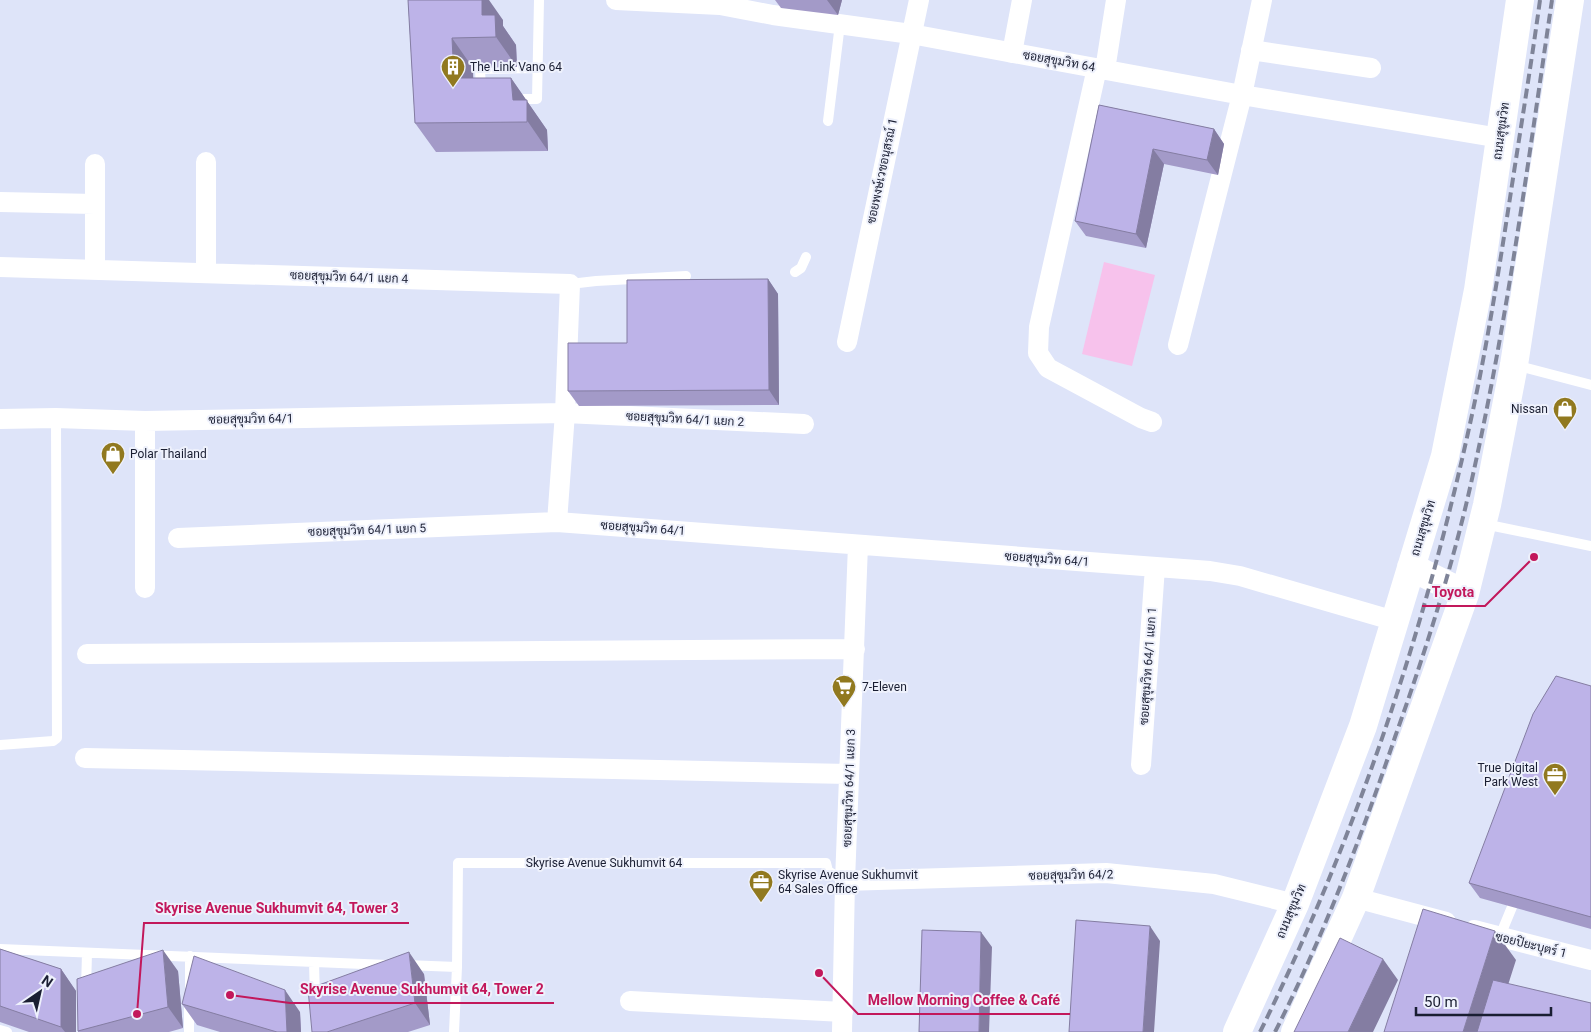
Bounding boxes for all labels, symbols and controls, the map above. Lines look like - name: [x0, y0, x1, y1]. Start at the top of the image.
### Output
- street label: ซอยสุขุมวิท 64: [1021, 48, 1097, 76]
- building icon: The Link Vano 64: [440, 54, 466, 88]
- place label: The Link Vano 64: [470, 60, 562, 74]
- street label: ถนนสุขุมวิท: [1490, 101, 1514, 161]
- street label: ซอยพงษ์เวชอนุสรณ์ 1: [863, 117, 902, 226]
- street label: ซอยสุขุมวิท 64/1 แยก 4: [290, 268, 409, 288]
- shop icon: Nissan: [1552, 396, 1578, 430]
- place label: Nissan: [1511, 402, 1548, 416]
- street label: ซอยสุขุมวิท 64/1 แยก 2: [625, 409, 745, 431]
- street label: ซอยสุขุมวิท 64/1: [208, 411, 294, 429]
- shop icon: Polar Thailand: [100, 441, 126, 475]
- place label: Polar Thailand: [130, 447, 207, 461]
- street label: ถนนสุขุมวิท: [1408, 498, 1440, 558]
- street label: ซอยสุขุมวิท 64/1: [600, 518, 686, 540]
- street label: ซอยสุขุมวิท 64/1 แยก 5: [308, 521, 427, 541]
- street label: ซอยสุขุมวิท 64/1: [1004, 549, 1090, 571]
- callout: Toyota: [1422, 577, 1485, 606]
- text: Toyota: [1432, 584, 1475, 600]
- street label: ซอยสุขุมวิท 64/1 แยก 1: [1137, 606, 1161, 726]
- supermarket icon: 7-Eleven: [831, 674, 857, 708]
- place label: 7-Eleven: [862, 680, 907, 694]
- street label: ซอยสุขุมวิท 64/1 แยก 3: [840, 729, 860, 847]
- place label: True Digital Park West: [1477, 761, 1538, 789]
- office icon: True Digital Park West: [1542, 762, 1568, 796]
- street label: Skyrise Avenue Sukhumvit 64: [526, 856, 682, 870]
- street label: ซอยสุขุมวิท 64/2: [1028, 867, 1114, 885]
- place label: Skyrise Avenue Sukhumvit 64 Sales Office: [778, 868, 918, 896]
- office icon: Skyrise Avenue Sukhumvit 64 Sales Office: [748, 869, 774, 903]
- street label: ถนนสุขุมวิท: [1273, 882, 1311, 941]
- callout: Skyrise Avenue Sukhumvit 64, Tower 3: [144, 894, 409, 923]
- text: Skyrise Avenue Sukhumvit 64, Tower 3: [155, 900, 399, 916]
- street label: ซอยปิยะบุตร์ 1: [1493, 928, 1568, 963]
- north arrow: [15, 967, 65, 1017]
- text: N: [39, 972, 56, 991]
- callout: Skyrise Avenue Sukhumvit 64, Tower 2: [290, 974, 554, 1003]
- text: Skyrise Avenue Sukhumvit 64, Tower 2: [300, 981, 544, 997]
- scale bar: [1416, 984, 1551, 1016]
- callout: Mellow Morning Coffee & Café: [858, 985, 1070, 1014]
- text: Mellow Morning Coffee & Café: [868, 992, 1061, 1008]
- text: 50 m: [1424, 993, 1458, 1011]

